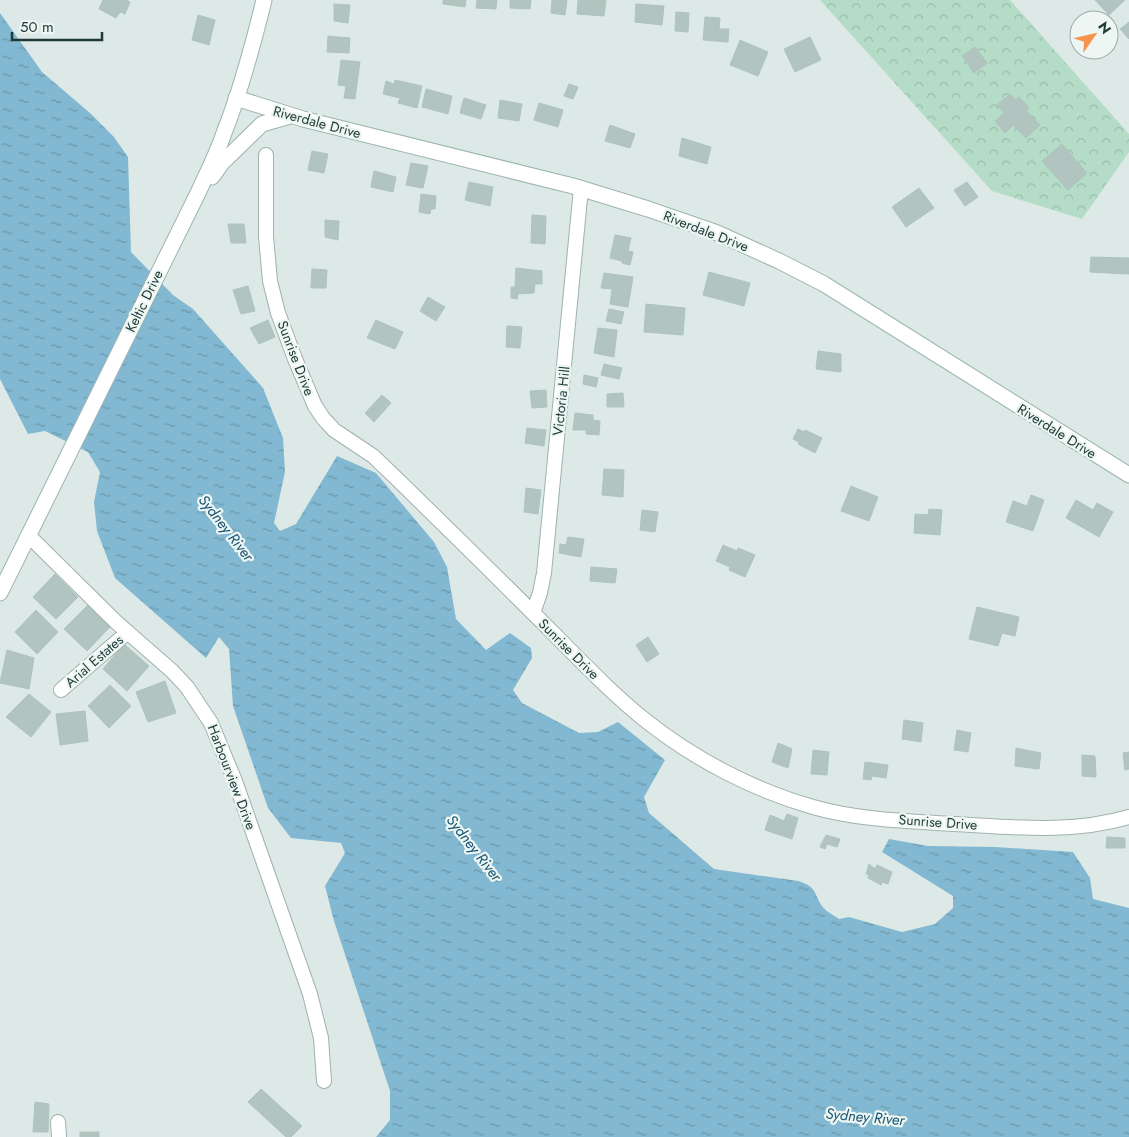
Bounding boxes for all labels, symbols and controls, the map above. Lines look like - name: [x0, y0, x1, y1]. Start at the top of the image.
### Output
- scale bar: [12, 10, 102, 42]
- north arrow: [1069, 10, 1119, 60]
- text: 50 m: [20, 16, 54, 38]
- text: N: [1093, 18, 1116, 38]
- street label: Riverdale Drive: [271, 101, 363, 143]
- street label: Riverdale Drive: [660, 206, 752, 256]
- street label: Keltic Drive: [120, 267, 168, 335]
- street label: Sunrise Drive: [273, 318, 319, 398]
- street label: Victoria Hill: [547, 365, 575, 437]
- street label: Riverdale Drive: [1014, 399, 1100, 463]
- water label: Sydney River: [193, 490, 260, 567]
- street label: Sunrise Drive: [534, 614, 604, 684]
- street label: Arial Estates: [60, 630, 128, 692]
- street label: Harbourview Drive: [203, 721, 261, 833]
- street label: Sunrise Drive: [898, 809, 978, 835]
- water label: Sydney River: [441, 810, 508, 887]
- water label: Sydney River: [825, 1103, 906, 1131]

